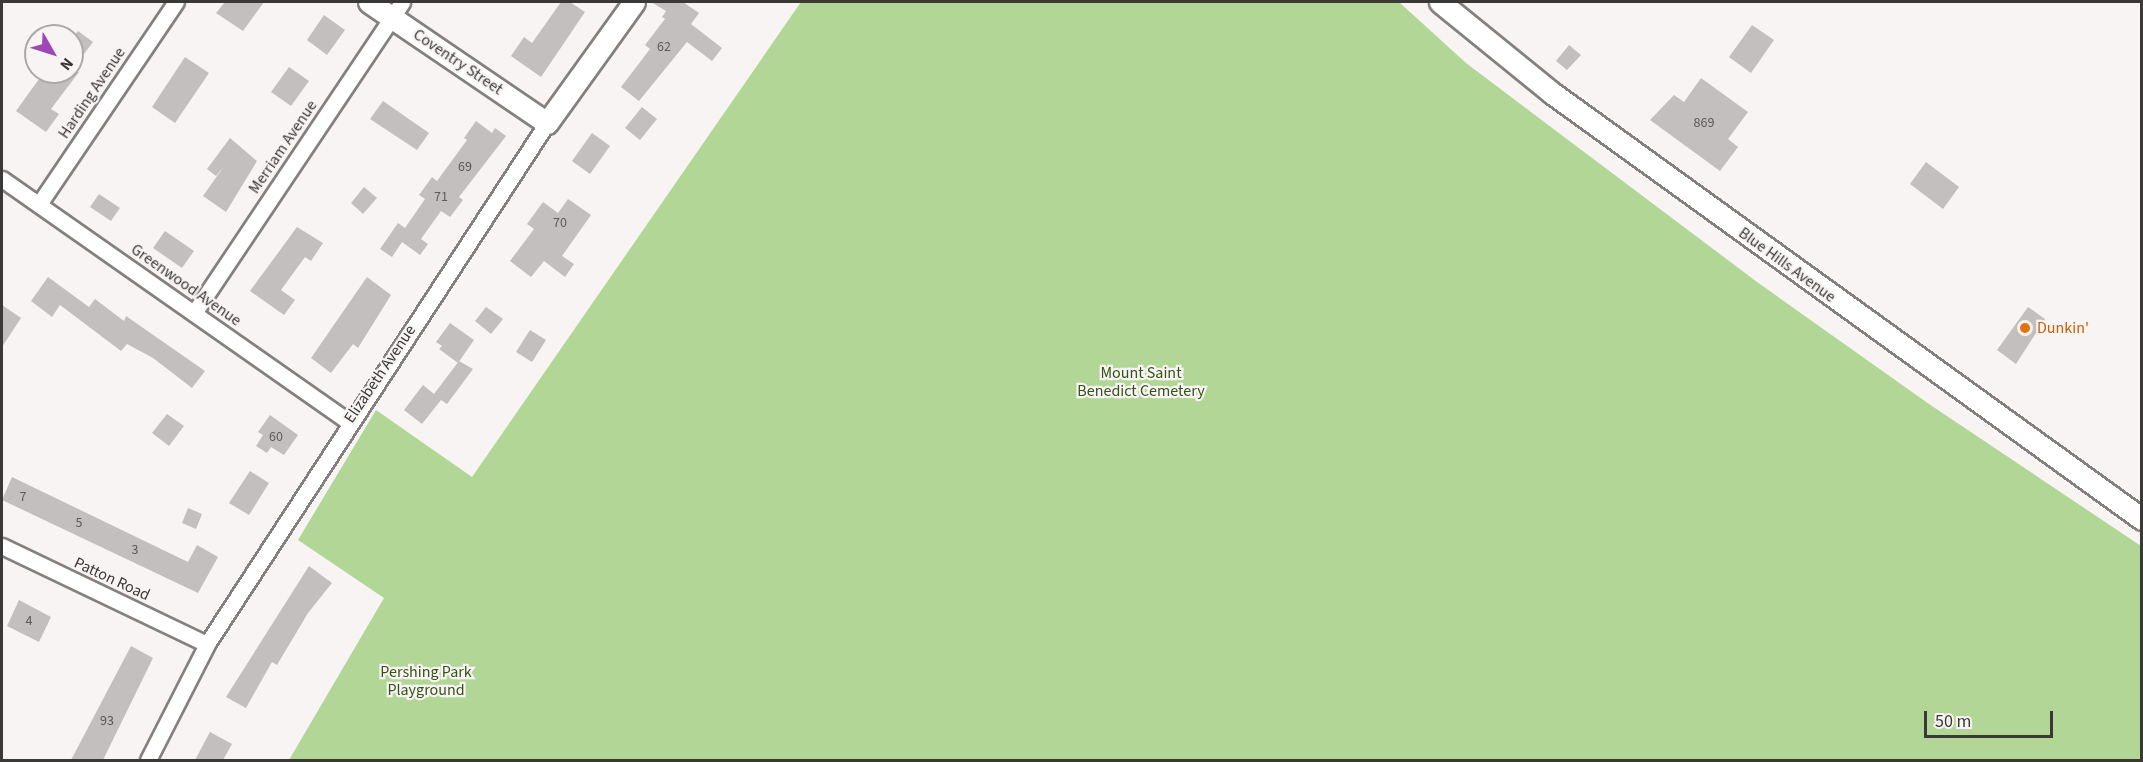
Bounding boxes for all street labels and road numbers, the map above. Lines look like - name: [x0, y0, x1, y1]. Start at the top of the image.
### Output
- street label: Coventry Street: [410, 25, 506, 99]
- street label: Harding Avenue: [54, 44, 130, 142]
- street label: Merriam Avenue: [245, 97, 321, 197]
- street label: Blue Hills Avenue: [1735, 223, 1839, 307]
- street label: Greenwood Avenue: [127, 240, 245, 330]
- street label: Elizabeth Avenue: [340, 321, 420, 427]
- street label: Patton Road: [71, 553, 153, 605]

